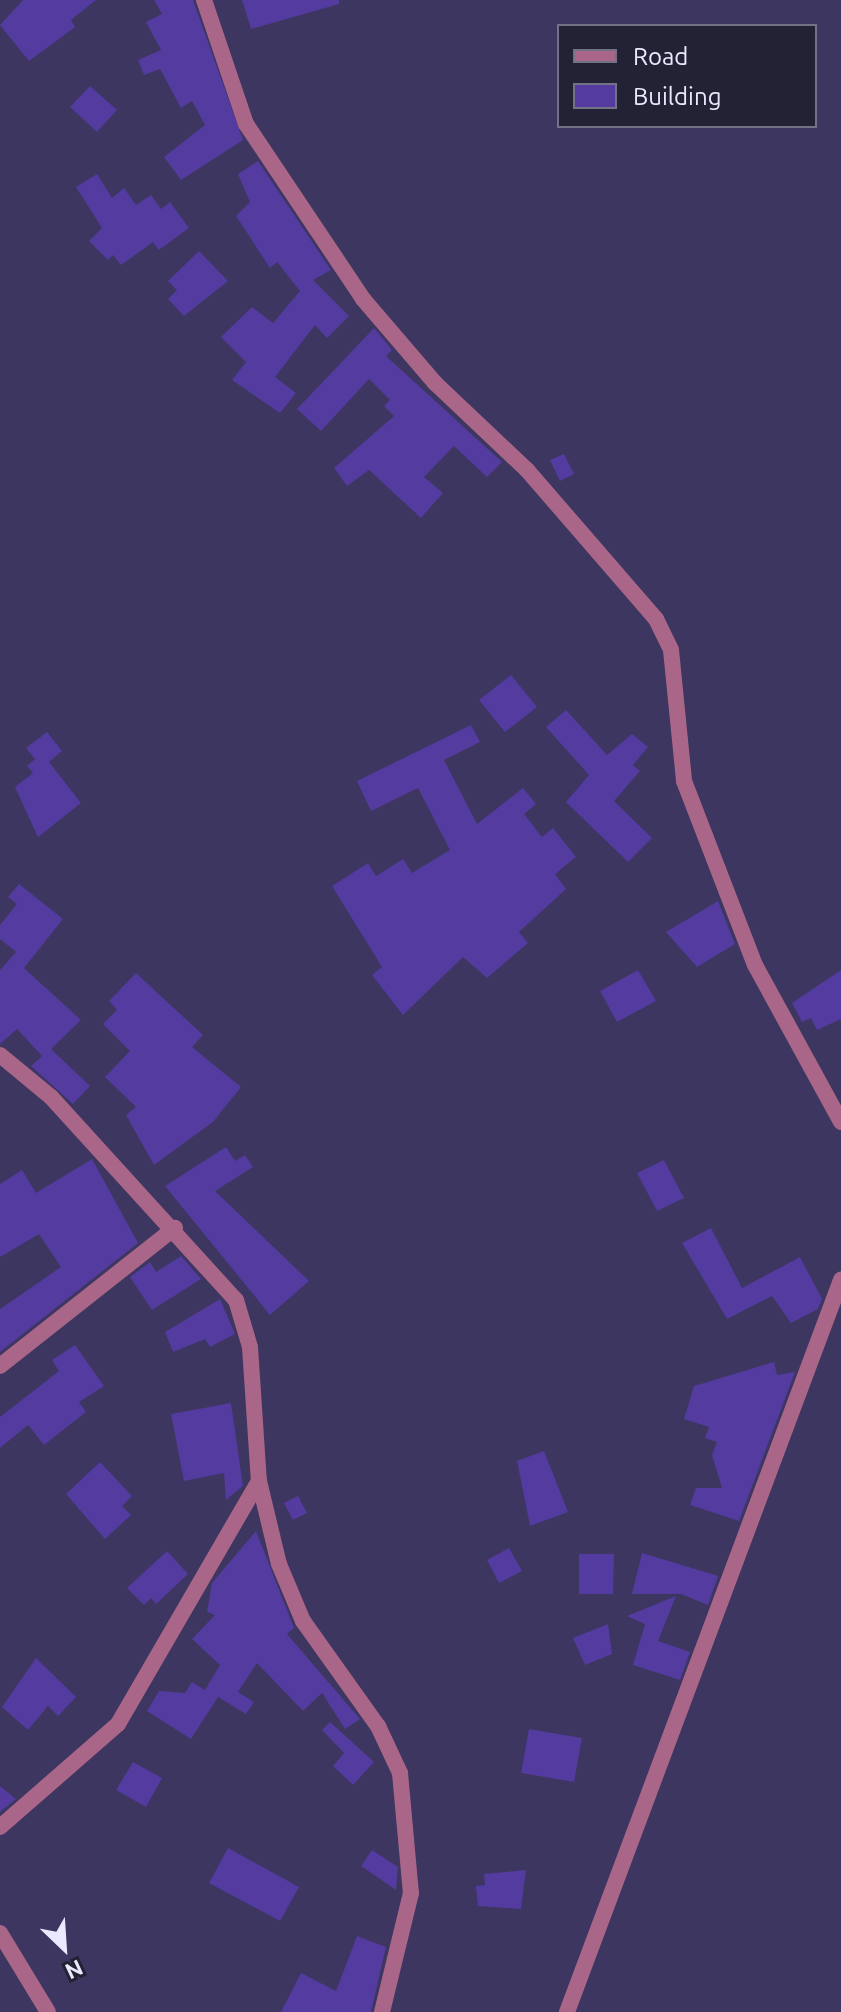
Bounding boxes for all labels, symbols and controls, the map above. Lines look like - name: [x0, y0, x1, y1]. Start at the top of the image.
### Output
- legend: [557, 24, 817, 128]
- text: Road: [633, 43, 688, 70]
- text: Building: [633, 83, 721, 110]
- north arrow: [24, 1908, 104, 1988]
- text: N: [62, 1955, 87, 1985]

